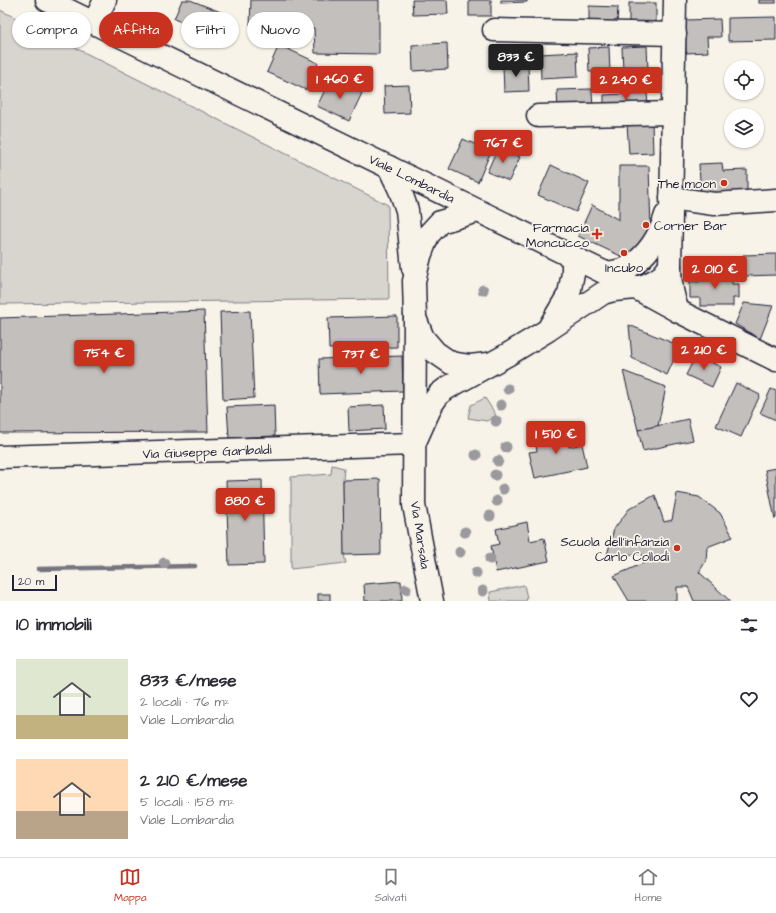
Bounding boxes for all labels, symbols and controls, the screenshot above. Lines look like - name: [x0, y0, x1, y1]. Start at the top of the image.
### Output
- chip: Compra: [12, 12, 91, 48]
- chip: Affitta: [99, 12, 173, 48]
- chip: Filtri: [181, 12, 239, 48]
- chip: Nuovo: [247, 12, 314, 48]
- pin: 833 €: [488, 44, 544, 78]
- text: 833 €: [497, 48, 535, 66]
- map controls: [724, 60, 764, 148]
- button: locate: [724, 60, 764, 100]
- pin: 1 460 €: [303, 66, 377, 100]
- pin: 2 240 €: [589, 67, 663, 101]
- text: 1 460 €: [316, 70, 364, 88]
- text: 2 240 €: [600, 71, 652, 89]
- button: layers: [724, 108, 764, 148]
- pin: 767 €: [475, 130, 531, 164]
- text: 767 €: [483, 134, 523, 152]
- street label: Viale Lombardia: [365, 150, 458, 208]
- place label: The moon: [658, 175, 716, 193]
- marker: The moon: [719, 178, 729, 188]
- place label: Corner Bar: [654, 217, 727, 235]
- place label: Farmacia Moncucco: [526, 219, 590, 252]
- marker: Corner Bar: [641, 220, 651, 230]
- marker: Farmacia Moncucco: [592, 229, 602, 239]
- marker: Incubo: [619, 248, 629, 258]
- pin: 2 010 €: [678, 256, 752, 290]
- place label: Incubo: [605, 259, 644, 277]
- text: 2 010 €: [692, 260, 738, 278]
- pin: 2 210 €: [667, 337, 741, 371]
- pin: 754 €: [76, 340, 132, 374]
- pin: 737 €: [333, 341, 389, 375]
- text: 2 210 €: [681, 341, 727, 359]
- text: 754 €: [83, 344, 125, 362]
- text: 737 €: [342, 345, 380, 363]
- pin: 1 510 €: [519, 421, 593, 455]
- text: 1 510 €: [535, 425, 577, 443]
- street label: Via Giuseppe Garibaldi: [142, 441, 272, 463]
- pin: 880 €: [217, 488, 273, 522]
- text: 880 €: [225, 492, 265, 510]
- street label: Via Marsala: [406, 500, 434, 571]
- place label: Scuola dell'infanzia Carlo Collodi: [560, 533, 669, 566]
- marker: Scuola dell'infanzia Carlo Collodi: [672, 543, 682, 553]
- scale bar: [12, 573, 57, 592]
- text: 20 m: [18, 574, 44, 589]
- text: 10 immobili: [16, 613, 92, 637]
- icon: filters: [738, 614, 760, 636]
- text: 833 €/mese: [140, 669, 237, 693]
- icon: home: [48, 675, 96, 723]
- icon: heart: [738, 688, 760, 710]
- text: 2 locali · 76 m²: [140, 693, 229, 711]
- text: Viale Lombardia: [140, 711, 234, 729]
- text: 2 210 €/mese: [140, 769, 247, 793]
- icon: home: [48, 775, 96, 823]
- icon: heart: [738, 788, 760, 810]
- text: 5 locali · 158 m²: [140, 793, 234, 811]
- text: Viale Lombardia: [140, 811, 234, 829]
- tab: Mappa: [114, 866, 147, 905]
- tab: Salvati: [375, 866, 406, 905]
- tab: Home: [635, 866, 662, 905]

